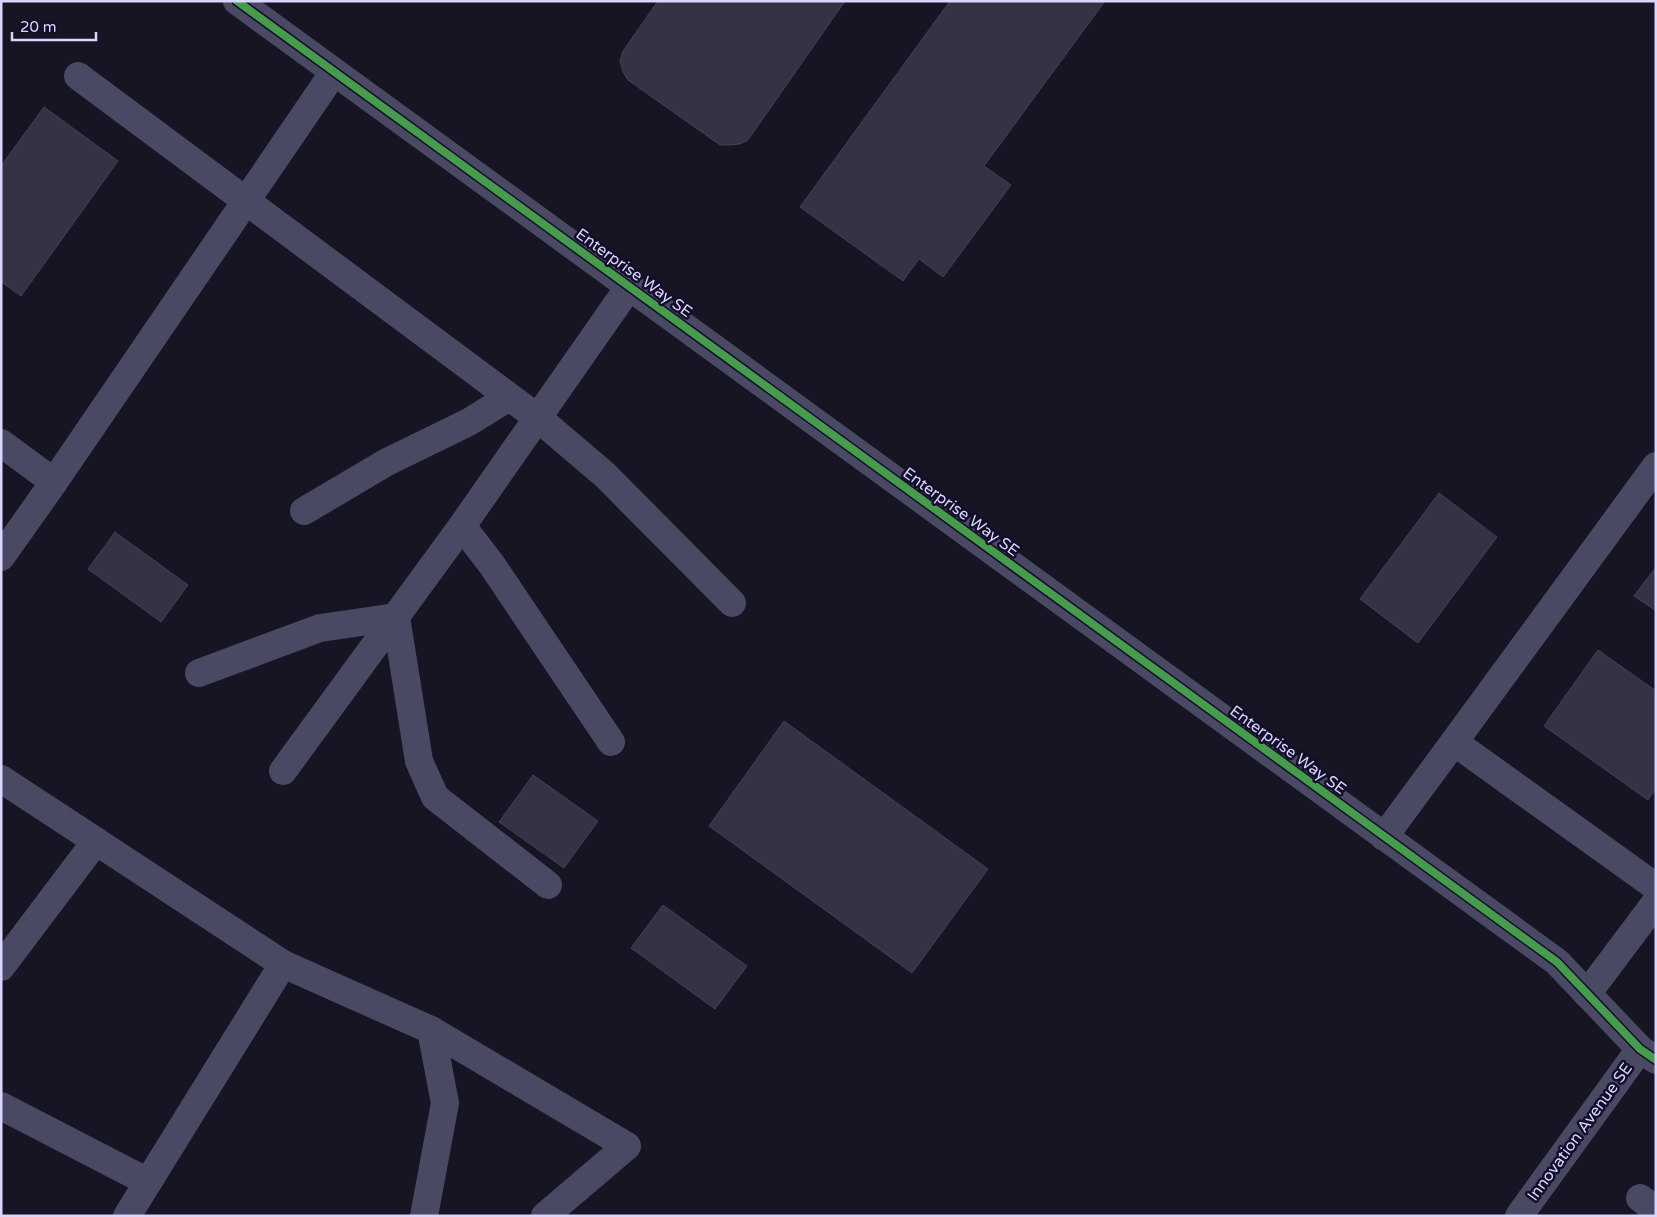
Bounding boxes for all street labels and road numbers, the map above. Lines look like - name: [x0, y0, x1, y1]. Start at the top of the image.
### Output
- street label: Enterprise Way SE: [572, 224, 696, 322]
- street label: Enterprise Way SE: [899, 463, 1023, 561]
- street label: Enterprise Way SE: [1226, 701, 1350, 799]
- street label: Innovation Avenue SE: [1523, 1059, 1637, 1205]

